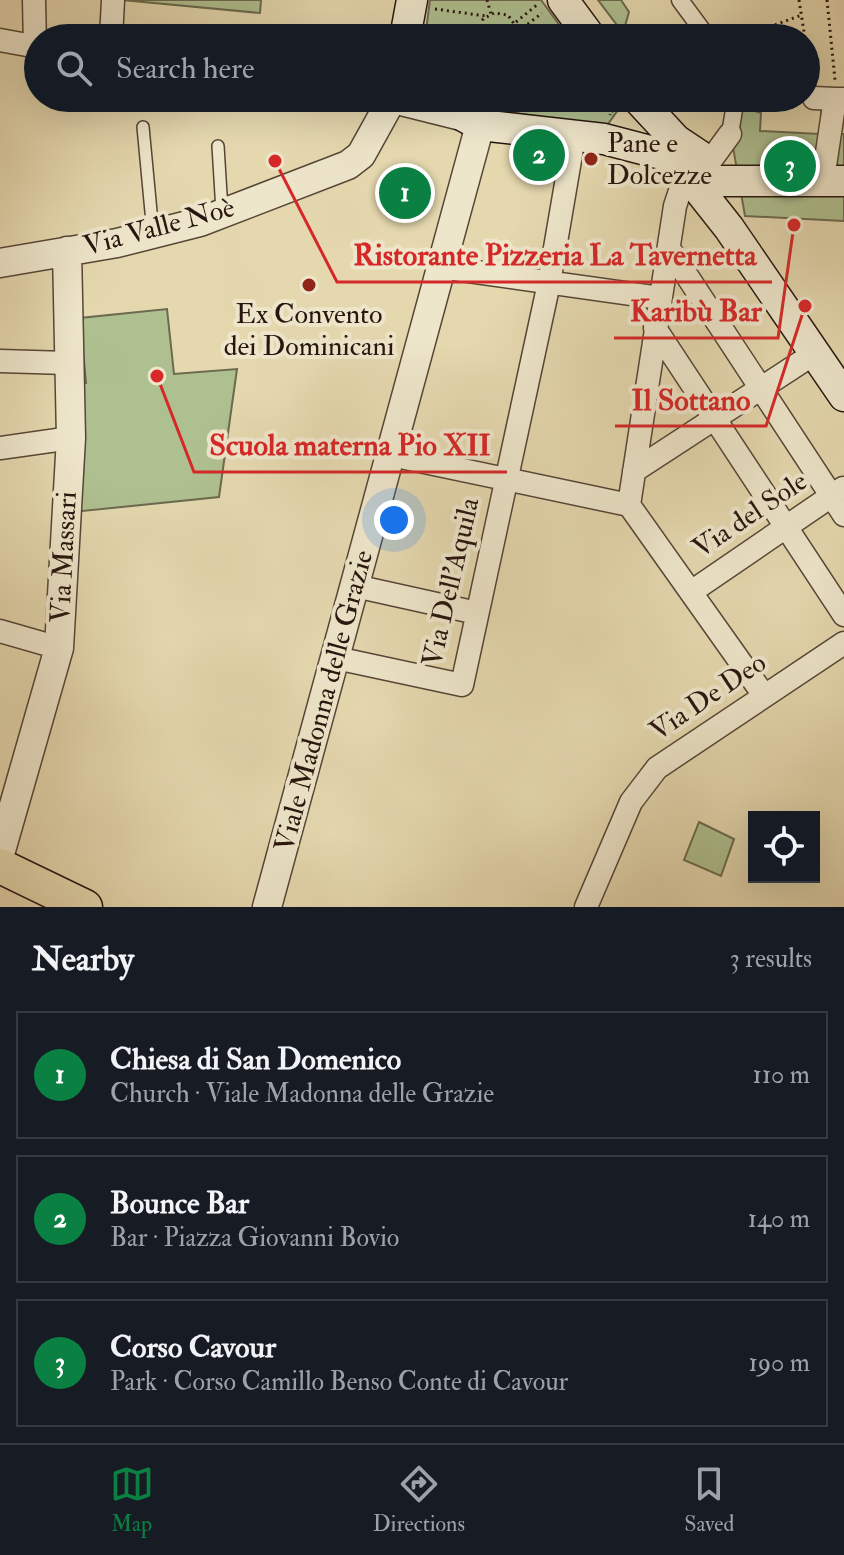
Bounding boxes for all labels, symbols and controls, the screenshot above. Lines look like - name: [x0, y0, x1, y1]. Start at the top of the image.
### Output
- search box: [24, 24, 820, 112]
- icon: search: [52, 46, 96, 90]
- text: Search here: [116, 50, 255, 87]
- pin: 2: [513, 125, 565, 185]
- place label: Pane e Dolcezze: [607, 126, 712, 193]
- pin: 3: [764, 136, 816, 196]
- marker: Pane e Dolcezze: [582, 150, 600, 168]
- pin: 1: [379, 163, 431, 223]
- street label: Via Valle Noè: [80, 190, 239, 264]
- callout: Ristorante Pizzeria La Tavernetta: [337, 228, 772, 282]
- text: Ristorante Pizzeria La Tavernetta: [353, 237, 758, 274]
- marker: Ex Convento dei Dominicani: [300, 276, 318, 294]
- callout: Karibù Bar: [614, 284, 778, 338]
- text: Karibù Bar: [630, 293, 763, 330]
- place label: Ex Convento dei Dominicani: [224, 297, 394, 364]
- callout: Il Sottano: [615, 372, 766, 426]
- text: Il Sottano: [632, 382, 750, 419]
- callout: Scuola materna Pio XII: [194, 418, 507, 472]
- text: Scuola materna Pio XII: [209, 427, 491, 464]
- street label: Via del Sole: [686, 464, 814, 566]
- street label: Via Massari: [43, 490, 85, 624]
- street label: Via Dell'Aquila: [415, 494, 488, 670]
- your location: [374, 500, 414, 540]
- street label: Viale Madonna delle Grazie: [267, 546, 381, 856]
- street label: Via De Deo: [643, 645, 773, 749]
- map controls: [748, 811, 820, 883]
- button: locate: [748, 811, 820, 883]
- text: Nearby: [32, 938, 134, 981]
- text: 3 results: [730, 943, 812, 975]
- text: Chiesa di San Domenico: [110, 1041, 401, 1078]
- text: 1: [55, 1059, 65, 1091]
- text: 110 m: [753, 1059, 810, 1091]
- text: Church · Viale Madonna delle Grazie: [110, 1078, 494, 1110]
- text: Bounce Bar: [110, 1185, 249, 1222]
- text: 2: [53, 1203, 67, 1235]
- text: 140 m: [748, 1203, 810, 1235]
- text: Bar · Piazza Giovanni Bovio: [110, 1222, 399, 1254]
- text: Corso Cavour: [110, 1329, 276, 1366]
- text: 3: [55, 1347, 65, 1379]
- text: 190 m: [749, 1347, 810, 1379]
- text: Park · Corso Camillo Benso Conte di Cavour: [110, 1366, 568, 1398]
- tab: Map: [110, 1462, 154, 1538]
- tab: Directions: [373, 1462, 465, 1538]
- tab: Saved: [684, 1462, 734, 1538]

